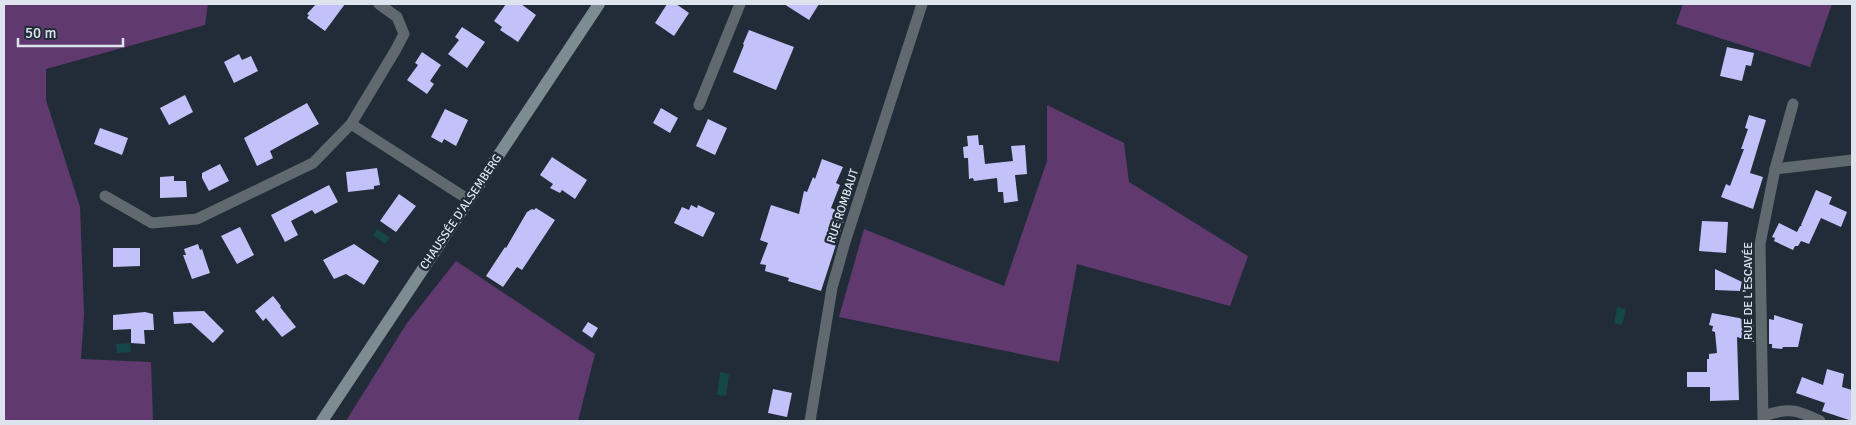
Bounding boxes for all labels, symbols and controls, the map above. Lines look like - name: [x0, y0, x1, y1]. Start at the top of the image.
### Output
- scale bar: [18, 15, 122, 47]
- text: 50 m: [25, 24, 56, 42]
- street label: CHAUSSÉE D'ALSEMBERG: [417, 152, 505, 272]
- street label: RUE ROMBAUT: [824, 167, 862, 245]
- street label: RUE DE L'ESCAVÉE: [1741, 242, 1756, 340]

